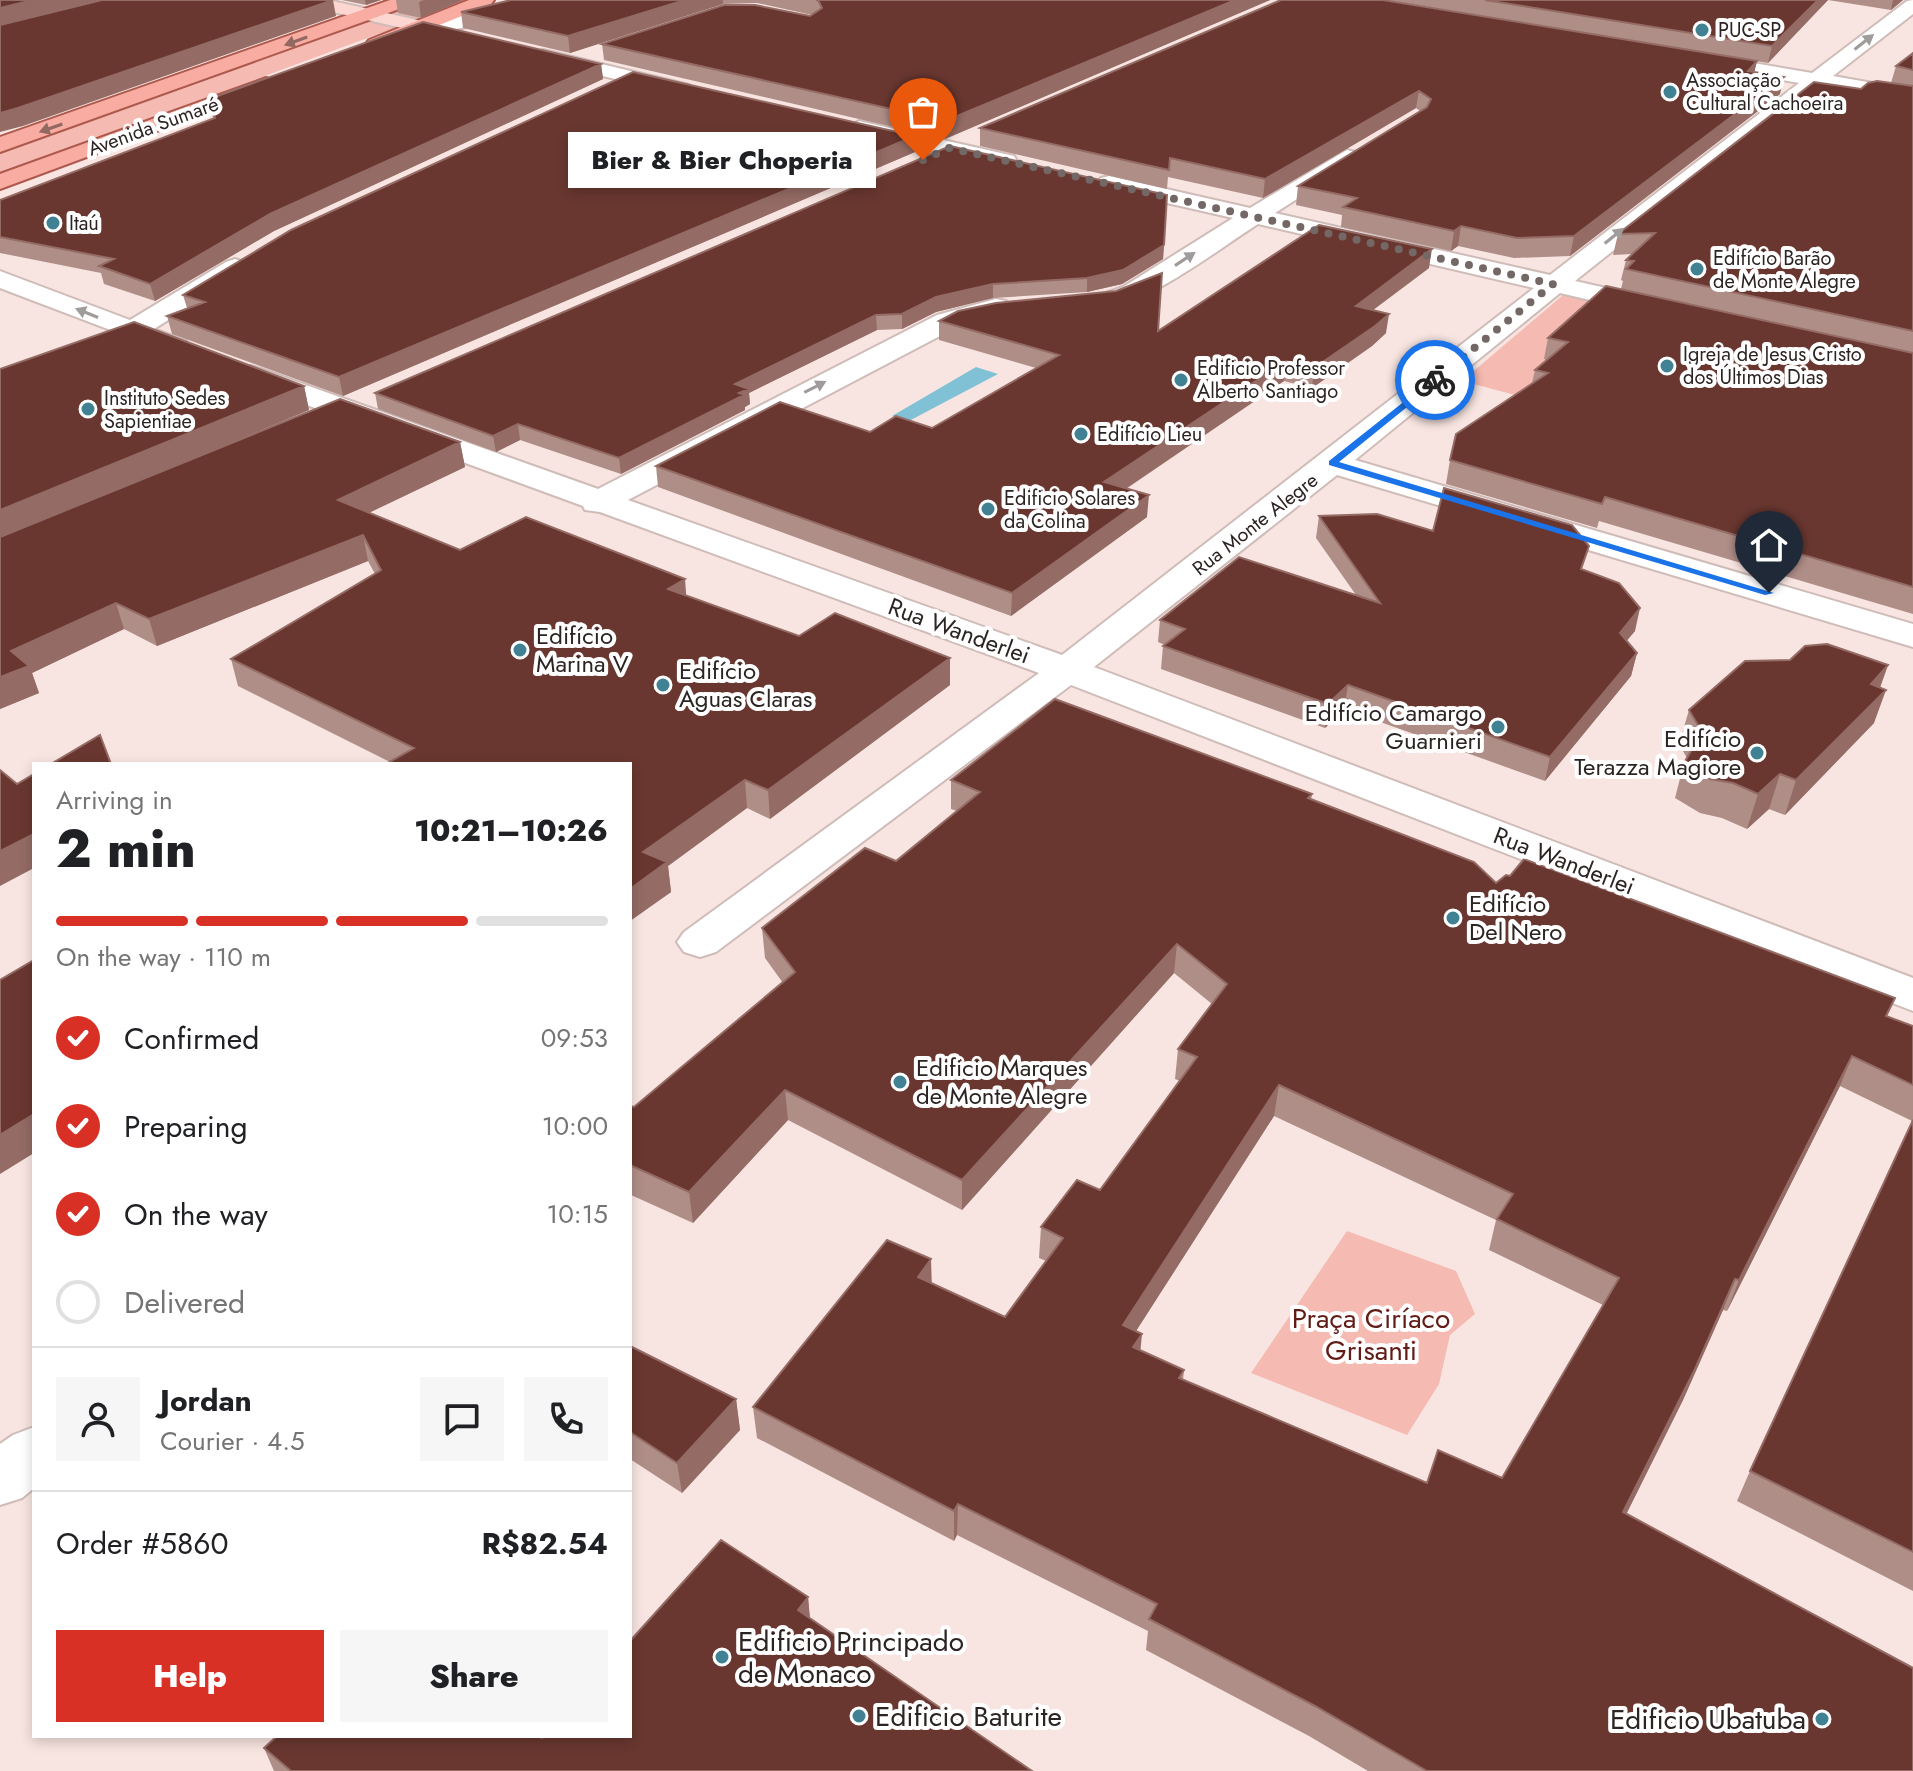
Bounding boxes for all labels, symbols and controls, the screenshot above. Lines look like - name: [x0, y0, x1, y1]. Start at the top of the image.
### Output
- place label: PUC-SP: [1718, 16, 1781, 45]
- marker: PUC-SP: [1693, 21, 1711, 39]
- one-way arrow: [284, 35, 308, 47]
- one-way arrow: [1854, 35, 1874, 51]
- place label: Associação Cultural Cachoeira: [1686, 66, 1843, 118]
- pin: [889, 78, 957, 160]
- marker: Associação Cultural Cachoeira: [1661, 83, 1679, 101]
- street label: Avenida Sumaré: [84, 89, 223, 164]
- icon: bag: [901, 90, 945, 134]
- one-way arrow: [39, 122, 63, 134]
- callout: Bier & Bier Choperia: [567, 132, 875, 188]
- text: Bier & Bier Choperia: [591, 141, 853, 179]
- place label: Itaú: [69, 209, 99, 238]
- marker: Itaú: [44, 214, 62, 232]
- one-way arrow: [1604, 228, 1624, 245]
- place label: Edifício Barão de Monte Alegre: [1713, 244, 1856, 296]
- one-way arrow: [1174, 253, 1196, 267]
- marker: Edifício Barão de Monte Alegre: [1688, 260, 1706, 278]
- one-way arrow: [75, 306, 99, 319]
- courier: [1395, 340, 1475, 420]
- place label: Igreja de Jesus Cristo dos Últimos Dias: [1683, 340, 1862, 392]
- place label: Edificio Professor Alberto Santiago: [1197, 354, 1345, 406]
- marker: Igreja de Jesus Cristo dos Últimos Dias: [1658, 357, 1676, 375]
- icon: bike: [1413, 358, 1457, 402]
- marker: Edificio Professor Alberto Santiago: [1172, 371, 1190, 389]
- one-way arrow: [803, 381, 826, 394]
- place label: Instituto Sedes Sapientiae: [104, 384, 226, 436]
- marker: Instituto Sedes Sapientiae: [79, 400, 97, 418]
- place label: Edifício Lieu: [1097, 420, 1202, 449]
- marker: Edifício Lieu: [1072, 425, 1090, 443]
- street label: Rua Monte Alegre: [1186, 466, 1324, 583]
- place label: Edificio Solares da Colina: [1004, 484, 1135, 536]
- marker: Edificio Solares da Colina: [979, 500, 997, 518]
- pin: [1735, 511, 1803, 593]
- icon: home: [1747, 523, 1791, 567]
- street label: Rua Wanderlei: [883, 589, 1035, 672]
- place label: Edifício Marina V: [536, 618, 629, 681]
- marker: Edifício Marina V: [511, 641, 529, 659]
- place label: Edifício Aguas Claras: [679, 653, 813, 716]
- marker: Edifício Aguas Claras: [654, 676, 672, 694]
- place label: Edifício Camargo Guarnieri: [1305, 695, 1482, 758]
- marker: Edifício Camargo Guarnieri: [1489, 718, 1507, 736]
- place label: Edifício Terazza Magiore: [1574, 721, 1741, 784]
- marker: Edifício Terazza Magiore: [1748, 744, 1766, 762]
- text: Arriving in: [56, 781, 173, 819]
- text: 10:21–10:26: [414, 809, 608, 852]
- text: 2 min: [56, 811, 196, 887]
- street label: Rua Wanderlei: [1489, 818, 1640, 904]
- place label: Edifício Del Nero: [1469, 886, 1562, 949]
- marker: Edifício Del Nero: [1444, 909, 1462, 927]
- text: On the way · 110 m: [56, 938, 271, 976]
- icon: check: [56, 1016, 100, 1060]
- text: Confirmed: [124, 1017, 259, 1060]
- text: 09:53: [541, 1019, 608, 1057]
- place label: Edificio Marques de Monte Alegre: [916, 1050, 1087, 1113]
- marker: Edificio Marques de Monte Alegre: [891, 1073, 909, 1091]
- icon: check: [56, 1104, 100, 1148]
- text: Preparing: [124, 1105, 248, 1148]
- text: 10:00: [542, 1107, 608, 1145]
- icon: check: [56, 1192, 100, 1236]
- text: On the way: [124, 1193, 268, 1236]
- text: 10:15: [547, 1195, 608, 1233]
- text: Delivered: [124, 1281, 245, 1324]
- park label: Praça Ciríaco Grisanti: [1292, 1298, 1450, 1371]
- button: person: [56, 1377, 140, 1461]
- button: chat: [420, 1377, 504, 1461]
- button: phone: [524, 1377, 608, 1461]
- text: Jordan: [160, 1379, 252, 1422]
- text: Courier · 4.5: [160, 1422, 305, 1460]
- text: Order #5860: [56, 1522, 229, 1565]
- text: R$82.54: [481, 1522, 608, 1565]
- place label: Edificio Principado de Monaco: [738, 1621, 964, 1694]
- button: Help: [56, 1630, 324, 1722]
- button: Share: [340, 1630, 608, 1722]
- marker: Edificio Principado de Monaco: [713, 1648, 731, 1666]
- place label: Edificio Baturite: [875, 1696, 1062, 1737]
- place label: Edificio Ubatuba: [1610, 1699, 1806, 1740]
- marker: Edificio Baturite: [850, 1707, 868, 1725]
- marker: Edificio Ubatuba: [1813, 1710, 1831, 1728]

